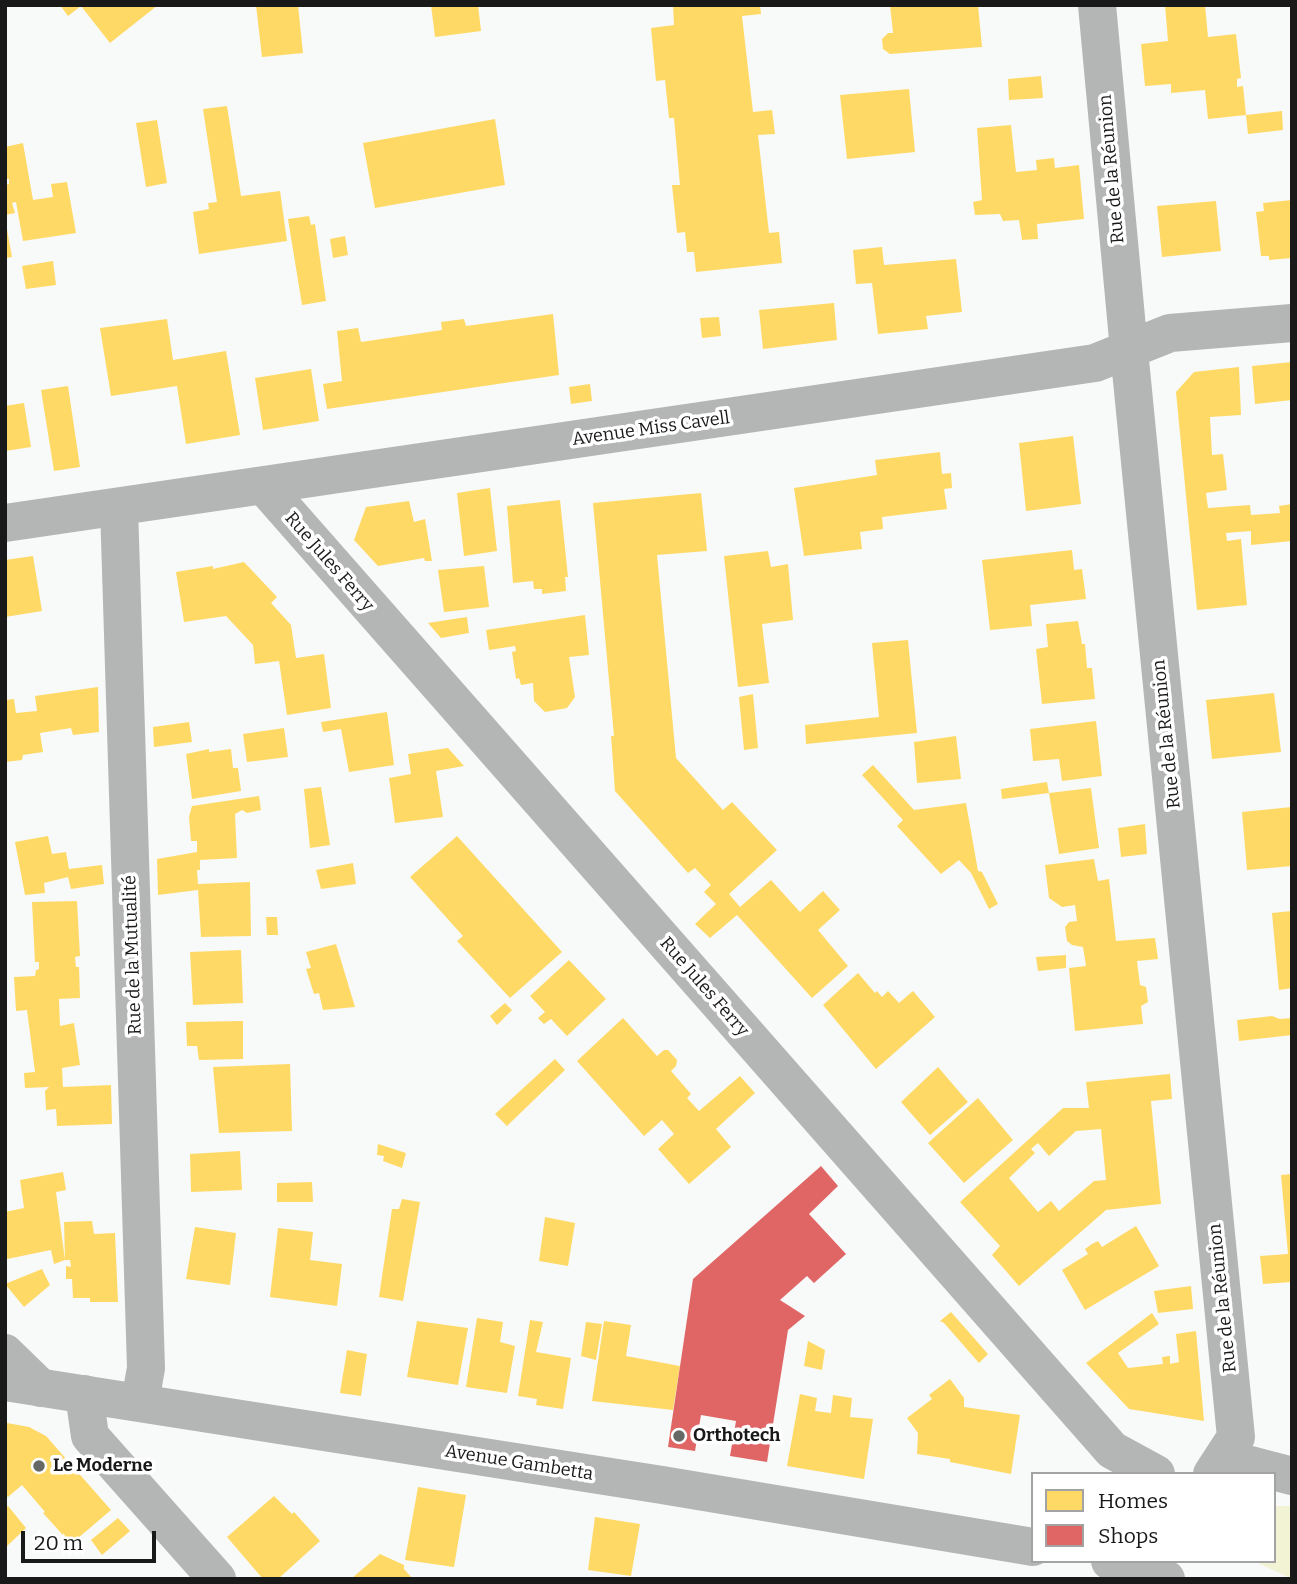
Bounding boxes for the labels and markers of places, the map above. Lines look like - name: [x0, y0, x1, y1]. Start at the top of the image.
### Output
- place label: Orthotech: [693, 1425, 780, 1447]
- marker: Orthotech: [671, 1428, 687, 1444]
- place label: Le Moderne: [53, 1455, 153, 1477]
- marker: Le Moderne: [31, 1458, 47, 1474]

